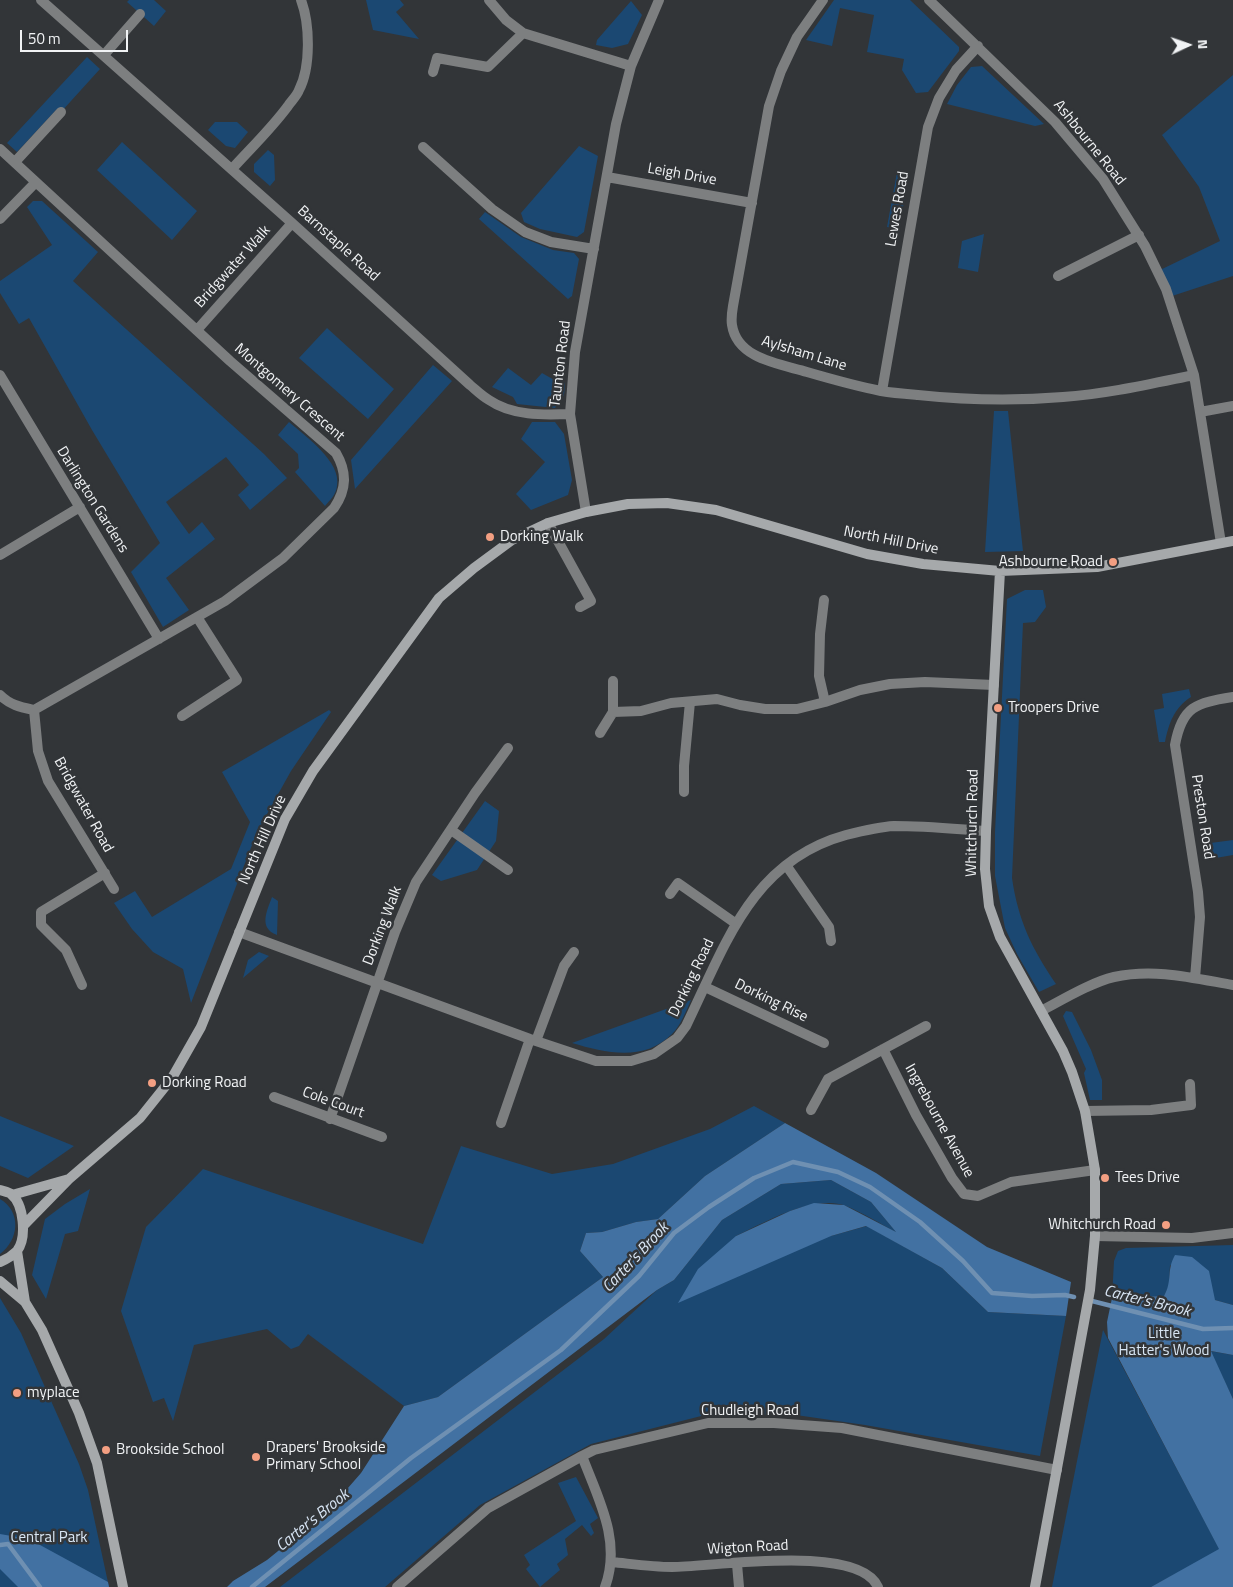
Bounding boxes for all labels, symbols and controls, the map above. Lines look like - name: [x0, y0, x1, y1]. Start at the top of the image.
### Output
- scale bar: [22, 20, 130, 52]
- north arrow: [1163, 20, 1213, 70]
- text: 50 m: [28, 27, 61, 50]
- text: N: [1193, 39, 1214, 50]
- street label: Ashbourne Road: [1049, 97, 1129, 189]
- street label: Leigh Drive: [646, 160, 718, 190]
- street label: Lewes Road: [883, 170, 913, 248]
- street label: Barnstaple Road: [293, 202, 383, 286]
- street label: Bridgwater Walk: [191, 222, 275, 312]
- street label: Taunton Road: [547, 320, 575, 408]
- street label: Aylsham Lane: [759, 333, 849, 375]
- street label: Montgomery Crescent: [230, 340, 348, 446]
- street label: Darlington Gardens: [52, 444, 132, 556]
- street label: North Hill Drive: [842, 523, 940, 559]
- place label: Dorking Walk: [500, 528, 584, 546]
- marker: Dorking Walk: [484, 531, 496, 543]
- place label: Ashbourne Road: [999, 553, 1103, 571]
- marker: Ashbourne Road: [1107, 556, 1119, 568]
- place label: Troopers Drive: [1008, 699, 1099, 717]
- marker: Troopers Drive: [992, 702, 1004, 714]
- street label: Bridgwater Road: [49, 754, 117, 856]
- street label: Whitchurch Road: [963, 769, 983, 877]
- street label: Preston Road: [1186, 773, 1218, 861]
- street label: North Hill Drive: [235, 792, 291, 888]
- street label: Dorking Walk: [360, 884, 406, 968]
- street label: Dorking Road: [665, 936, 719, 1020]
- street label: Dorking Rise: [731, 976, 811, 1026]
- street label: Ingrebourne Avenue: [900, 1061, 978, 1181]
- place label: Dorking Road: [162, 1074, 247, 1092]
- marker: Dorking Road: [146, 1077, 158, 1089]
- street label: Cole Court: [300, 1083, 366, 1123]
- place label: Tees Drive: [1115, 1169, 1180, 1187]
- marker: Tees Drive: [1099, 1172, 1111, 1184]
- place label: Whitchurch Road: [1048, 1216, 1156, 1234]
- water label: Carter's Brook: [599, 1219, 673, 1297]
- marker: Whitchurch Road: [1160, 1219, 1172, 1231]
- water label: Carter's Brook: [1102, 1282, 1192, 1322]
- park label: Little Hatter's Wood: [1118, 1325, 1210, 1360]
- place label: myplace: [27, 1384, 80, 1402]
- marker: myplace: [11, 1387, 23, 1399]
- street label: Chudleigh Road: [701, 1402, 799, 1420]
- place label: Drapers' Brookside Primary School: [266, 1439, 386, 1474]
- place label: Brookside School: [116, 1441, 224, 1459]
- marker: Brookside School: [100, 1444, 112, 1456]
- marker: Drapers' Brookside Primary School: [250, 1451, 262, 1463]
- water label: Carter's Brook: [273, 1486, 353, 1556]
- park label: Central Park: [10, 1529, 88, 1547]
- street label: Wigton Road: [707, 1537, 789, 1559]

